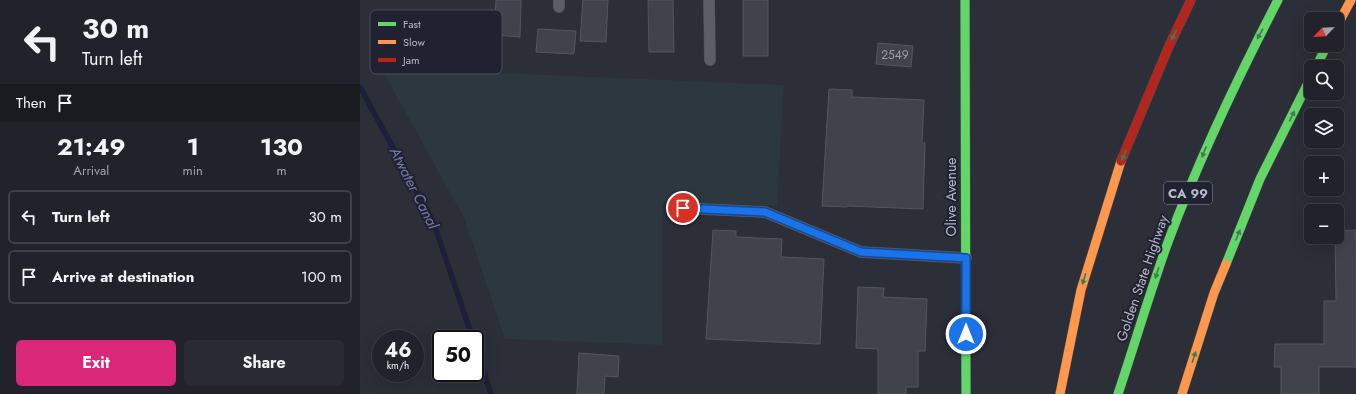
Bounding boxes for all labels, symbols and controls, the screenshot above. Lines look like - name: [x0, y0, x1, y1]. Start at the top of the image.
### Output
- text: 30 m: [82, 8, 149, 49]
- legend: [370, 10, 502, 74]
- north arrow: [1304, 12, 1344, 52]
- map controls: [1304, 12, 1344, 244]
- icon: left: [16, 16, 68, 68]
- text: Fast: [403, 16, 421, 32]
- one-way arrow: [1256, 28, 1263, 40]
- one-way arrow: [1171, 29, 1177, 41]
- text: Slow: [403, 34, 425, 50]
- text: Turn left: [82, 46, 142, 72]
- house number: 2549: [881, 46, 909, 64]
- text: Jam: [401, 52, 420, 68]
- button: search: [1304, 60, 1344, 100]
- text: Then: [16, 92, 46, 114]
- icon: arrive: [54, 92, 76, 114]
- button: layers: [1304, 108, 1344, 148]
- one-way arrow: [1288, 111, 1295, 122]
- text: 21:49: [57, 129, 126, 164]
- text: 1: [187, 129, 199, 164]
- text: 130: [260, 129, 303, 164]
- water label: Atwater Canal: [383, 142, 444, 233]
- one-way arrow: [1201, 146, 1207, 158]
- one-way arrow: [1121, 149, 1127, 161]
- button: +: [1304, 156, 1344, 196]
- street label: Olive Avenue: [941, 158, 961, 236]
- text: Arrival: [73, 161, 109, 180]
- text: min: [183, 161, 203, 180]
- text: m: [276, 161, 287, 180]
- road number: CA 99: [1164, 182, 1212, 204]
- pin: [666, 191, 700, 225]
- icon: arrive: [672, 197, 694, 219]
- button: −: [1304, 204, 1344, 244]
- icon: left: [18, 206, 40, 228]
- text: Turn left: [52, 206, 110, 228]
- text: 30 m: [309, 206, 342, 228]
- street label: Golden State Highway: [1111, 211, 1173, 344]
- one-way arrow: [1235, 228, 1241, 240]
- icon: arrive: [18, 266, 40, 288]
- text: Arrive at destination: [52, 266, 194, 288]
- text: 100 m: [301, 266, 342, 288]
- one-way arrow: [1154, 267, 1160, 279]
- one-way arrow: [1081, 273, 1087, 285]
- position arrow: [945, 313, 987, 355]
- speed limit sign: 50: [432, 330, 484, 382]
- text: 46: [384, 336, 412, 365]
- button: Exit: [16, 340, 176, 386]
- button: Share: [184, 340, 344, 386]
- one-way arrow: [1191, 351, 1197, 363]
- text: km/h: [387, 358, 409, 373]

